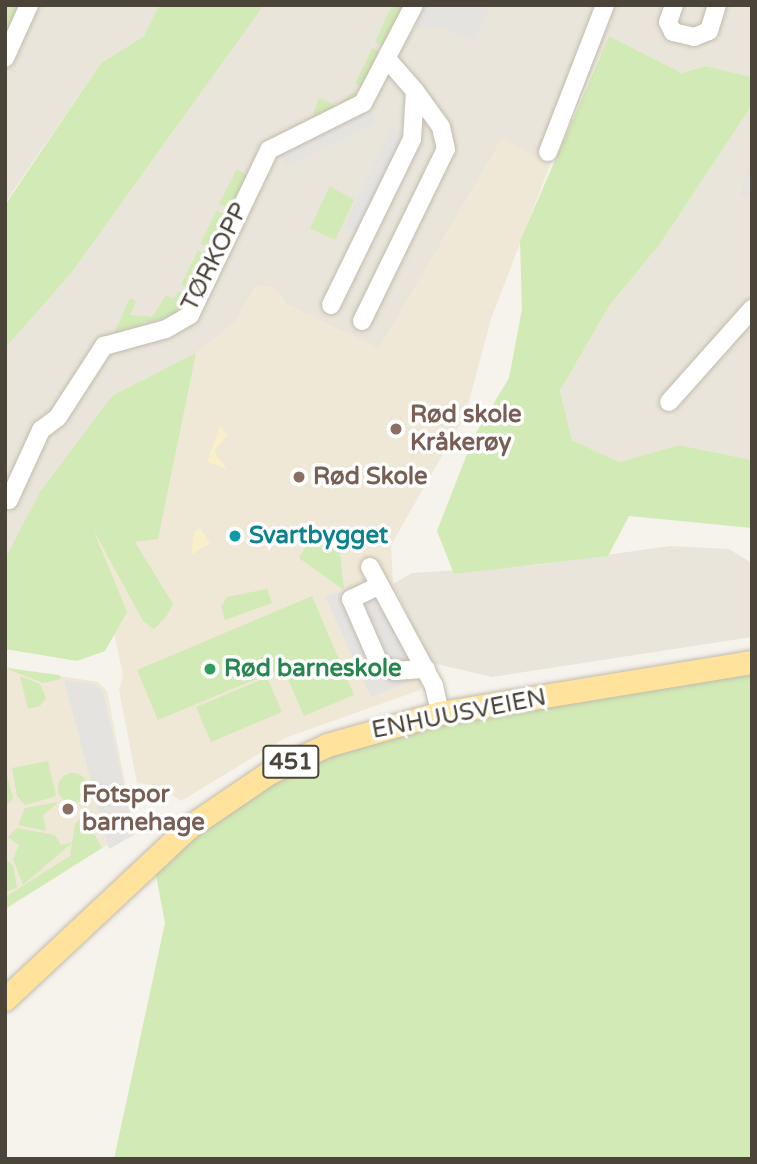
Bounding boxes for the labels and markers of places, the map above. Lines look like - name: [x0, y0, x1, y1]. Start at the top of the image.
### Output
- place label: Rød skole Kråkerøy: [410, 401, 522, 457]
- marker: Rød skole Kråkerøy: [388, 421, 404, 437]
- place label: Rød Skole: [313, 463, 428, 491]
- marker: Rød Skole: [291, 469, 307, 485]
- place label: Svartbygget: [249, 522, 388, 550]
- marker: Svartbygget: [227, 528, 243, 544]
- place label: Rød barneskole: [224, 655, 402, 683]
- marker: Rød barneskole: [202, 661, 218, 677]
- place label: Fotspor barnehage: [82, 781, 205, 837]
- marker: Fotspor barnehage: [60, 801, 76, 817]

